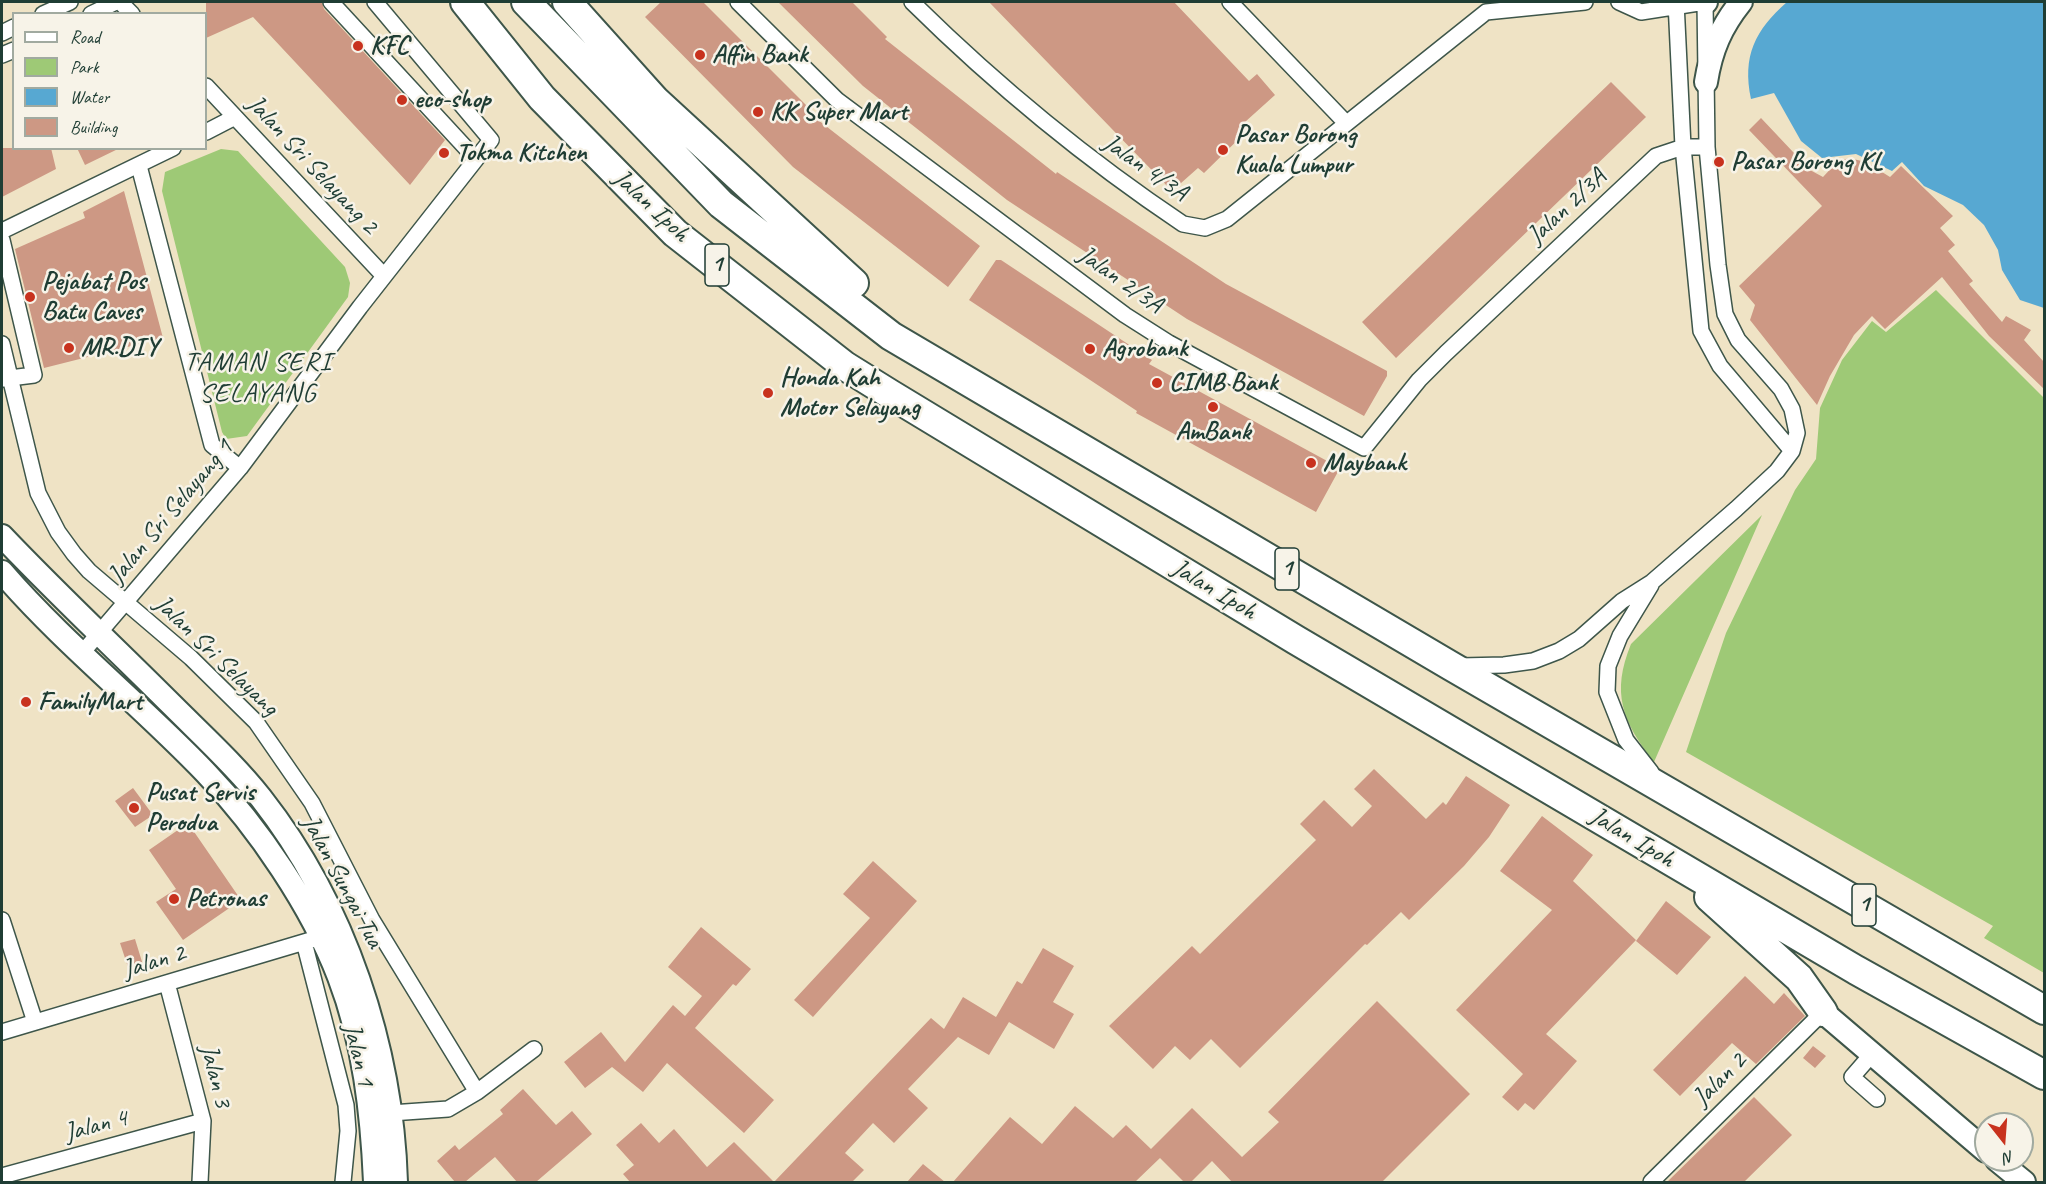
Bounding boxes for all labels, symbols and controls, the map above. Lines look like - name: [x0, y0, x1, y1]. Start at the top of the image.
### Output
- legend: [12, 12, 207, 150]
- text: Road: [70, 26, 100, 48]
- place label: KFC: [370, 30, 409, 62]
- marker: KFC: [351, 39, 365, 53]
- place label: Affin Bank: [712, 39, 807, 71]
- marker: Affin Bank: [693, 48, 707, 62]
- text: Park: [70, 56, 99, 78]
- place label: eco-shop: [414, 84, 490, 116]
- text: Water: [70, 86, 109, 108]
- street label: Jalan Sri Selayang 2: [240, 89, 384, 241]
- marker: eco-shop: [395, 93, 409, 107]
- place label: KK Super Mart: [770, 96, 907, 128]
- marker: KK Super Mart: [751, 105, 765, 119]
- text: Building: [70, 116, 117, 138]
- place label: Pasar Borong Kuala Lumpur: [1235, 119, 1356, 180]
- street label: Jalan 4/3A: [1096, 127, 1194, 209]
- place label: Tokma Kitchen: [456, 137, 587, 169]
- marker: Pasar Borong Kuala Lumpur: [1216, 143, 1230, 157]
- marker: Tokma Kitchen: [437, 146, 451, 160]
- place label: Pasar Borong KL: [1731, 146, 1883, 178]
- marker: Pasar Borong KL: [1712, 155, 1726, 169]
- street label: Jalan Ipoh: [606, 163, 696, 249]
- street label: Jalan 2/3A: [1521, 163, 1613, 251]
- street label: Jalan 2/3A: [1071, 239, 1169, 321]
- road number: 1: [705, 244, 729, 286]
- place label: Pejabat Pos Batu Caves: [42, 266, 146, 328]
- marker: Pejabat Pos Batu Caves: [23, 290, 37, 304]
- place label: MR.DIY: [81, 332, 158, 364]
- place label: Agrobank: [1102, 333, 1187, 365]
- marker: MR.DIY: [62, 341, 76, 355]
- marker: Agrobank: [1083, 342, 1097, 356]
- district label: TAMAN SERI SELAYANG: [185, 347, 331, 410]
- place label: Honda Kah Motor Selayang: [780, 362, 920, 424]
- place label: CIMB Bank: [1169, 367, 1277, 399]
- marker: CIMB Bank: [1150, 376, 1164, 390]
- marker: Honda Kah Motor Selayang: [761, 386, 775, 400]
- marker: AmBank: [1206, 400, 1220, 414]
- place label: AmBank: [1176, 416, 1250, 448]
- street label: Jalan Sri Selayang 1: [102, 433, 240, 591]
- place label: Maybank: [1323, 447, 1406, 479]
- marker: Maybank: [1304, 456, 1318, 470]
- road number: 1: [1275, 548, 1299, 590]
- street label: Jalan Ipoh: [1166, 553, 1262, 627]
- street label: Jalan Sri Selayang: [147, 589, 285, 723]
- place label: FamilyMart: [38, 686, 142, 718]
- marker: FamilyMart: [19, 695, 33, 709]
- place label: Pusat Servis Perodua: [146, 777, 255, 838]
- marker: Pusat Servis Perodua: [127, 801, 141, 815]
- street label: Jalan Ipoh: [1584, 801, 1680, 875]
- street label: Jalan Sungai Tua: [294, 810, 390, 954]
- place label: Petronas: [186, 883, 266, 915]
- road number: 1: [1852, 884, 1876, 926]
- marker: Petronas: [167, 892, 181, 906]
- street label: Jalan 2: [119, 938, 189, 986]
- street label: Jalan 1: [335, 1020, 381, 1090]
- street label: Jalan 3: [192, 1041, 238, 1111]
- street label: Jalan 2: [1686, 1046, 1754, 1114]
- street label: Jalan 4: [61, 1103, 131, 1149]
- north arrow: [1974, 1112, 2034, 1172]
- text: N: [2001, 1146, 2016, 1168]

